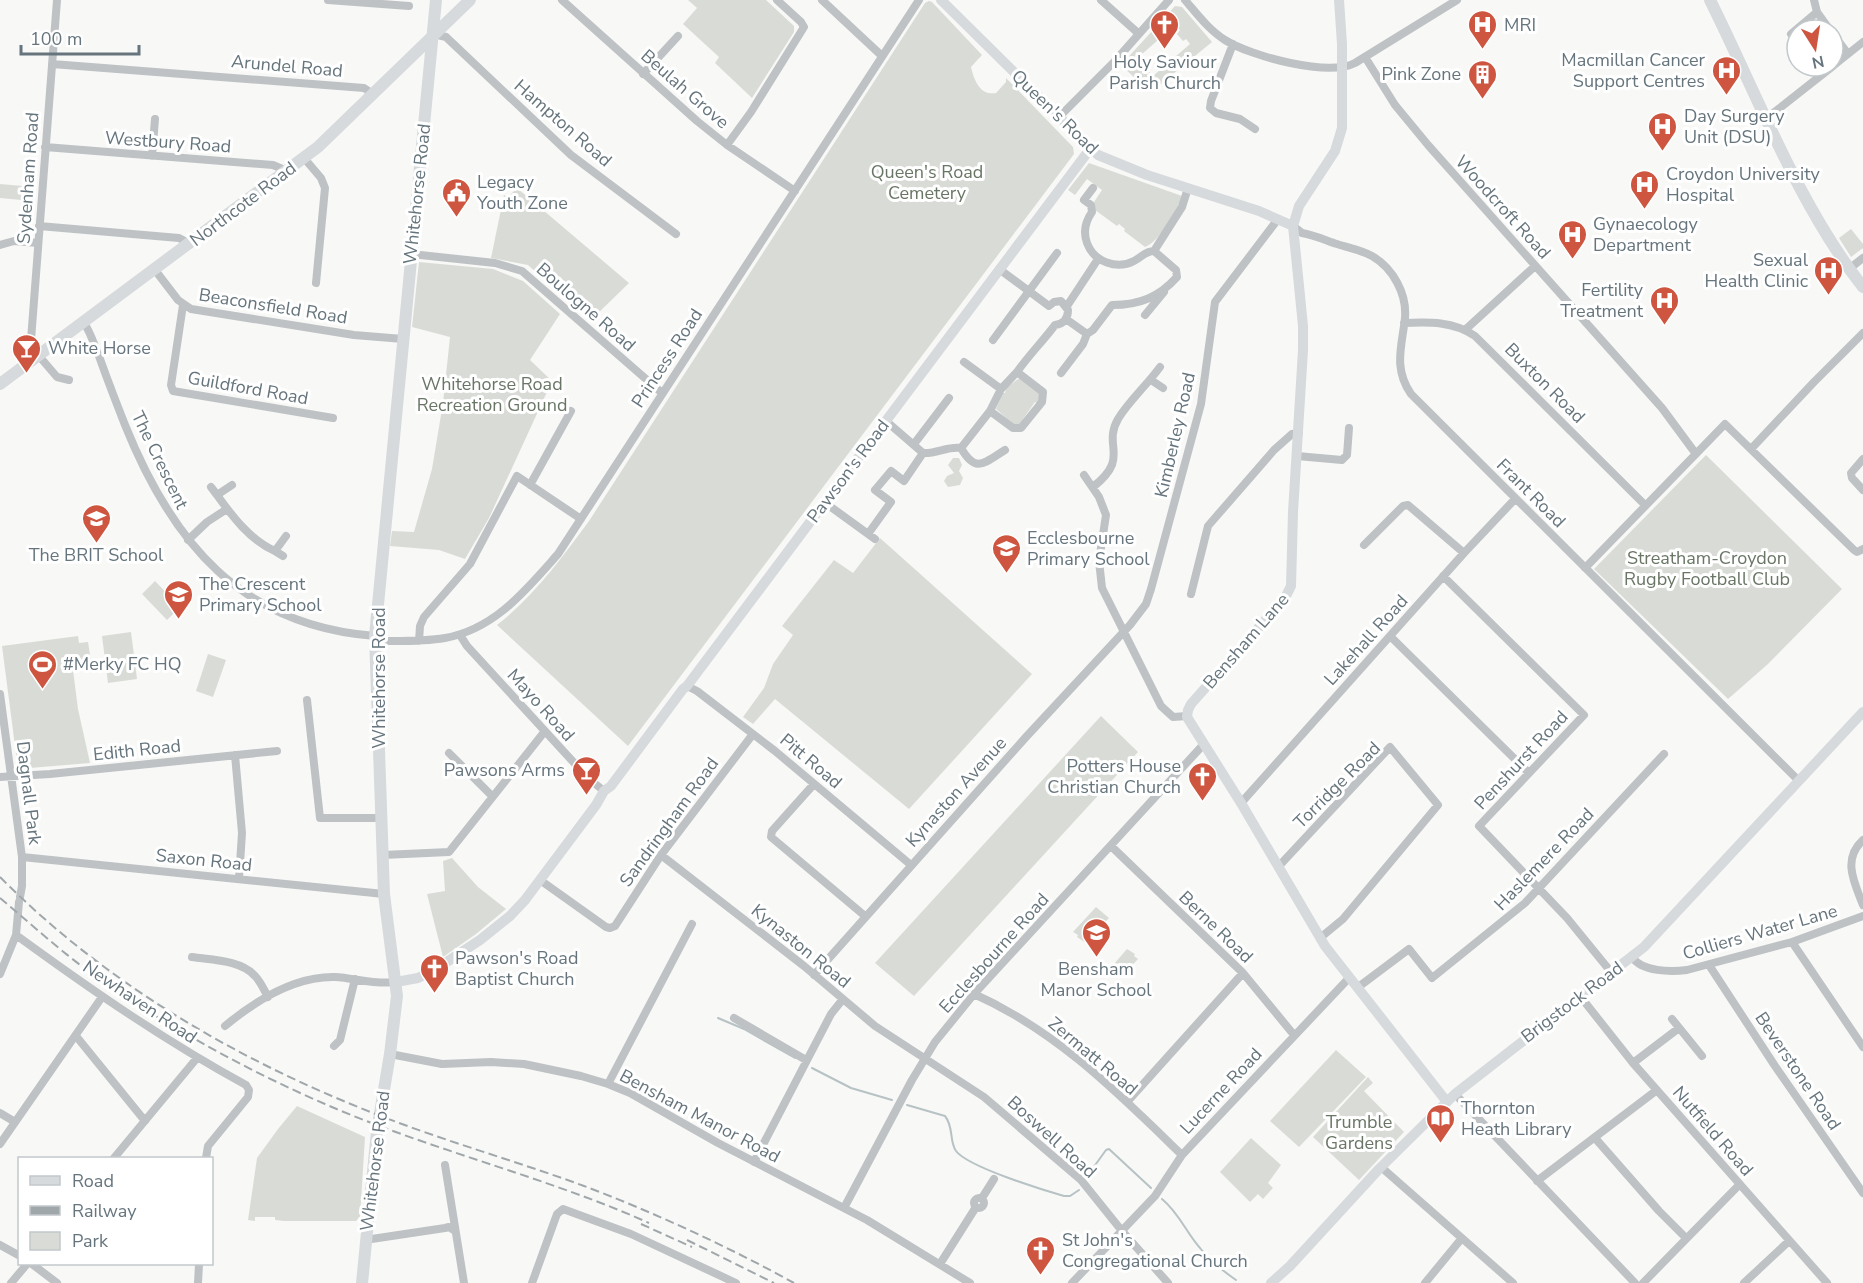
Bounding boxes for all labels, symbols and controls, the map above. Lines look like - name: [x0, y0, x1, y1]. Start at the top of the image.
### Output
- church icon: Holy Saviour Parish Church: [1149, 9, 1181, 51]
- hospital icon: MRI: [1467, 9, 1499, 51]
- place label: MRI: [1504, 13, 1536, 37]
- scale bar: [21, 18, 140, 56]
- north arrow: [1785, 18, 1845, 78]
- text: 100 m: [30, 27, 82, 51]
- street label: Beulah Grove: [636, 44, 734, 134]
- place label: Macmillan Cancer Support Centres: [1561, 48, 1706, 93]
- street label: Arundel Road: [230, 49, 344, 83]
- place label: Holy Saviour Parish Church: [1109, 50, 1221, 95]
- text: N: [1810, 50, 1826, 74]
- hospital icon: Macmillan Cancer Support Centres: [1710, 54, 1742, 96]
- building icon: Pink Zone: [1466, 58, 1498, 100]
- place label: Pink Zone: [1381, 62, 1461, 86]
- street label: Queen's Road: [1006, 64, 1104, 160]
- street label: Hampton Road: [509, 74, 617, 172]
- place label: Day Surgery Unit (DSU): [1684, 104, 1785, 149]
- hospital icon: Day Surgery Unit (DSU): [1647, 110, 1679, 152]
- street label: Sydenham Road: [11, 111, 45, 245]
- street label: Whitehorse Road: [398, 122, 436, 266]
- street label: Westbury Road: [104, 126, 232, 158]
- street label: Woodcroft Road: [1450, 150, 1556, 264]
- street label: Northcote Road: [185, 156, 301, 252]
- park label: Queen's Road Cemetery: [871, 160, 983, 205]
- place label: Croydon University Hospital: [1666, 162, 1821, 207]
- hospital icon: Croydon University Hospital: [1629, 168, 1661, 210]
- place label: Legacy Youth Zone: [476, 170, 568, 215]
- public building icon: Legacy Youth Zone: [440, 176, 472, 218]
- place label: Gynaecology Department: [1593, 212, 1699, 257]
- hospital icon: Gynaecology Department: [1556, 218, 1588, 260]
- place label: Sexual Health Clinic: [1705, 248, 1809, 293]
- hospital icon: Sexual Health Clinic: [1813, 254, 1845, 296]
- street label: Boulogne Road: [531, 257, 641, 357]
- place label: Fertility Treatment: [1560, 278, 1644, 323]
- street label: Beaconsfield Road: [197, 282, 349, 330]
- hospital icon: Fertility Treatment: [1648, 284, 1680, 326]
- street label: Princess Road: [626, 304, 708, 412]
- bar icon: White Horse: [11, 332, 43, 374]
- place label: White Horse: [48, 336, 151, 360]
- street label: Buxton Road: [1500, 338, 1590, 428]
- street label: Guildford Road: [186, 366, 310, 410]
- street label: Kimberley Road: [1149, 370, 1201, 500]
- park label: Whitehorse Road Recreation Ground: [417, 372, 567, 417]
- street label: The Crescent: [126, 407, 194, 514]
- street label: Pawson's Road: [801, 414, 895, 528]
- street label: Frant Road: [1491, 453, 1571, 533]
- school or university icon: The BRIT School: [80, 502, 112, 544]
- place label: Ecclesbourne Primary School: [1027, 526, 1150, 571]
- school or university icon: Ecclesbourne Primary School: [990, 532, 1022, 574]
- place label: The BRIT School: [29, 543, 164, 567]
- park label: Streatham-Croydon Rugby Football Club: [1624, 546, 1790, 591]
- place label: The Crescent Primary School: [199, 572, 322, 617]
- school or university icon: The Crescent Primary School: [162, 578, 194, 620]
- street label: Bensham Lane: [1198, 588, 1294, 694]
- street label: Lakehall Road: [1319, 589, 1413, 691]
- street label: Whitehorse Road: [367, 607, 391, 749]
- sports icon: #Merky FC HQ: [26, 648, 58, 690]
- place label: #Merky FC HQ: [63, 652, 182, 676]
- street label: Mayo Road: [502, 663, 580, 747]
- street label: Penshurst Road: [1469, 705, 1573, 815]
- street label: Pitt Road: [775, 728, 847, 794]
- street label: Kynaston Avenue: [900, 732, 1012, 852]
- street label: Edith Road: [92, 733, 182, 767]
- street label: Torridge Road: [1288, 736, 1386, 834]
- street label: Dagnall Park: [11, 740, 47, 847]
- street label: Sandringham Road: [614, 752, 724, 892]
- bar icon: Pawsons Arms: [570, 754, 602, 796]
- place label: Potters House Christian Church: [1047, 754, 1181, 799]
- place label: Pawsons Arms: [444, 758, 565, 782]
- church icon: Potters House Christian Church: [1186, 760, 1218, 802]
- street label: Haslemere Road: [1489, 802, 1599, 916]
- street label: Saxon Road: [155, 843, 253, 877]
- street label: Berne Road: [1174, 886, 1258, 968]
- street label: Ecclesbourne Road: [934, 888, 1054, 1018]
- street label: Colliers Water Lane: [1680, 898, 1840, 966]
- street label: Kynaston Road: [746, 899, 856, 993]
- school or university icon: Bensham Manor School: [1080, 916, 1112, 958]
- place label: Pawson's Road Baptist Church: [455, 946, 578, 991]
- church icon: Pawson's Road Baptist Church: [418, 952, 450, 994]
- street label: Newhaven Road: [78, 955, 202, 1049]
- street label: Brigstock Road: [1516, 956, 1628, 1048]
- place label: Bensham Manor School: [1040, 957, 1152, 1002]
- street label: Beverstone Road: [1750, 1007, 1846, 1135]
- street label: Zermatt Road: [1043, 1011, 1143, 1101]
- street label: Lucerne Road: [1175, 1043, 1267, 1139]
- street label: Bensham Manor Road: [616, 1063, 784, 1169]
- street label: Nutfield Road: [1667, 1081, 1759, 1181]
- street label: Whitehorse Road: [354, 1089, 396, 1233]
- street label: Boswell Road: [1002, 1090, 1102, 1184]
- place label: Thornton Heath Library: [1461, 1096, 1572, 1141]
- library icon: Thornton Heath Library: [1424, 1102, 1456, 1144]
- park label: Trumble Gardens: [1325, 1110, 1393, 1155]
- legend: [18, 1157, 213, 1265]
- text: Road: [72, 1169, 114, 1193]
- text: Railway: [72, 1199, 137, 1223]
- place label: St John's Congregational Church: [1062, 1228, 1248, 1273]
- text: Park: [72, 1229, 109, 1253]
- church icon: St John's Congregational Church: [1025, 1234, 1057, 1276]

